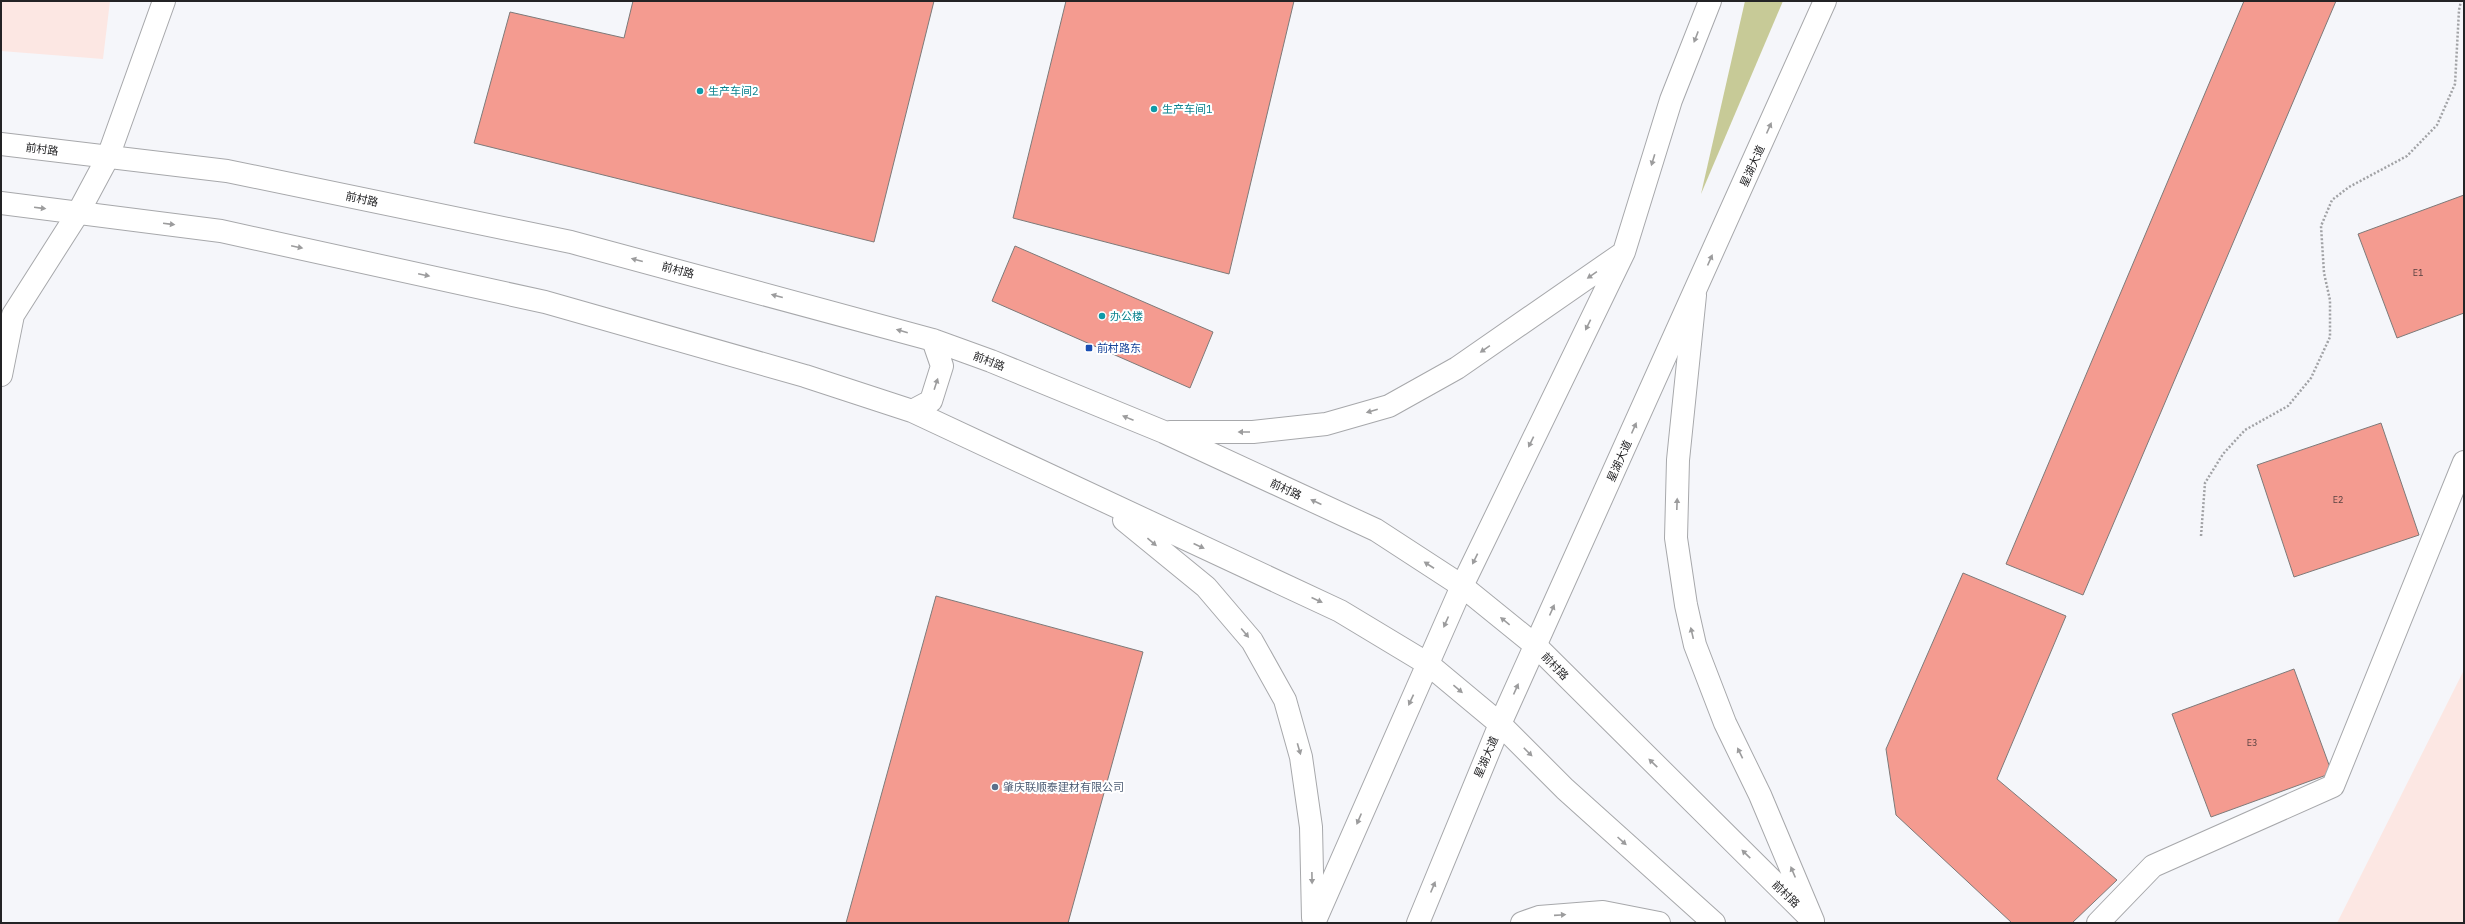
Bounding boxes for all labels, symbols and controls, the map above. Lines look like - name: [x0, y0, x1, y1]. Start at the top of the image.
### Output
- one-way arrow: [1693, 32, 1699, 43]
- place label: 生产车间2: [708, 84, 759, 98]
- marker: 生产车间2: [695, 86, 705, 96]
- place label: 生产车间1: [1162, 102, 1213, 116]
- marker: 生产车间1: [1149, 104, 1159, 114]
- one-way arrow: [1766, 122, 1772, 134]
- street label: 前村路: [25, 140, 59, 158]
- street label: 星湖大道: [1737, 143, 1767, 189]
- one-way arrow: [1650, 154, 1656, 166]
- street label: 前村路: [344, 189, 380, 209]
- one-way arrow: [34, 205, 46, 211]
- one-way arrow: [163, 221, 175, 227]
- one-way arrow: [290, 244, 303, 250]
- one-way arrow: [1708, 253, 1714, 265]
- one-way arrow: [631, 256, 643, 262]
- street label: 前村路: [660, 259, 696, 281]
- house number: E1: [2413, 267, 2423, 278]
- one-way arrow: [1587, 271, 1597, 279]
- one-way arrow: [417, 272, 430, 278]
- one-way arrow: [770, 293, 782, 299]
- place label: 办公楼: [1110, 309, 1143, 323]
- marker: 办公楼: [1097, 311, 1107, 321]
- one-way arrow: [1585, 319, 1591, 331]
- one-way arrow: [895, 328, 907, 334]
- place label: 前村路东: [1097, 341, 1141, 355]
- marker: 前村路东: [1084, 343, 1094, 353]
- one-way arrow: [1480, 345, 1490, 353]
- street label: 前村路: [971, 349, 1007, 373]
- one-way arrow: [933, 378, 939, 390]
- one-way arrow: [1365, 408, 1377, 414]
- one-way arrow: [1121, 414, 1133, 420]
- one-way arrow: [1631, 422, 1637, 434]
- one-way arrow: [1237, 429, 1250, 435]
- one-way arrow: [1528, 436, 1535, 448]
- street label: 星湖大道: [1604, 438, 1634, 484]
- street label: 前村路: [1268, 476, 1304, 502]
- house number: E2: [2333, 494, 2343, 505]
- one-way arrow: [1674, 497, 1680, 510]
- one-way arrow: [1310, 499, 1321, 505]
- one-way arrow: [1146, 538, 1157, 547]
- one-way arrow: [1193, 543, 1205, 549]
- one-way arrow: [1472, 553, 1478, 565]
- one-way arrow: [1424, 561, 1434, 569]
- one-way arrow: [1311, 597, 1323, 603]
- one-way arrow: [1549, 605, 1555, 616]
- one-way arrow: [1443, 617, 1449, 628]
- one-way arrow: [1500, 617, 1511, 626]
- one-way arrow: [1240, 627, 1249, 638]
- one-way arrow: [1689, 627, 1695, 639]
- street label: 前村路: [1539, 649, 1571, 683]
- one-way arrow: [1513, 683, 1519, 694]
- one-way arrow: [1452, 685, 1463, 693]
- one-way arrow: [1408, 694, 1414, 706]
- street label: 星湖大道: [1471, 734, 1501, 780]
- house number: E3: [2247, 737, 2257, 748]
- one-way arrow: [1296, 744, 1302, 756]
- one-way arrow: [1523, 747, 1533, 757]
- one-way arrow: [1737, 748, 1743, 759]
- one-way arrow: [1648, 758, 1658, 768]
- place label: 肇庆联顺泰建材有限公司: [1003, 780, 1124, 794]
- marker: 肇庆联顺泰建材有限公司: [990, 782, 1000, 792]
- one-way arrow: [1356, 813, 1362, 824]
- one-way arrow: [1617, 836, 1628, 845]
- one-way arrow: [1741, 850, 1751, 859]
- one-way arrow: [1790, 867, 1796, 878]
- one-way arrow: [1309, 872, 1315, 885]
- street label: 前村路: [1769, 878, 1803, 910]
- one-way arrow: [1429, 881, 1436, 893]
- one-way arrow: [1554, 912, 1566, 919]

